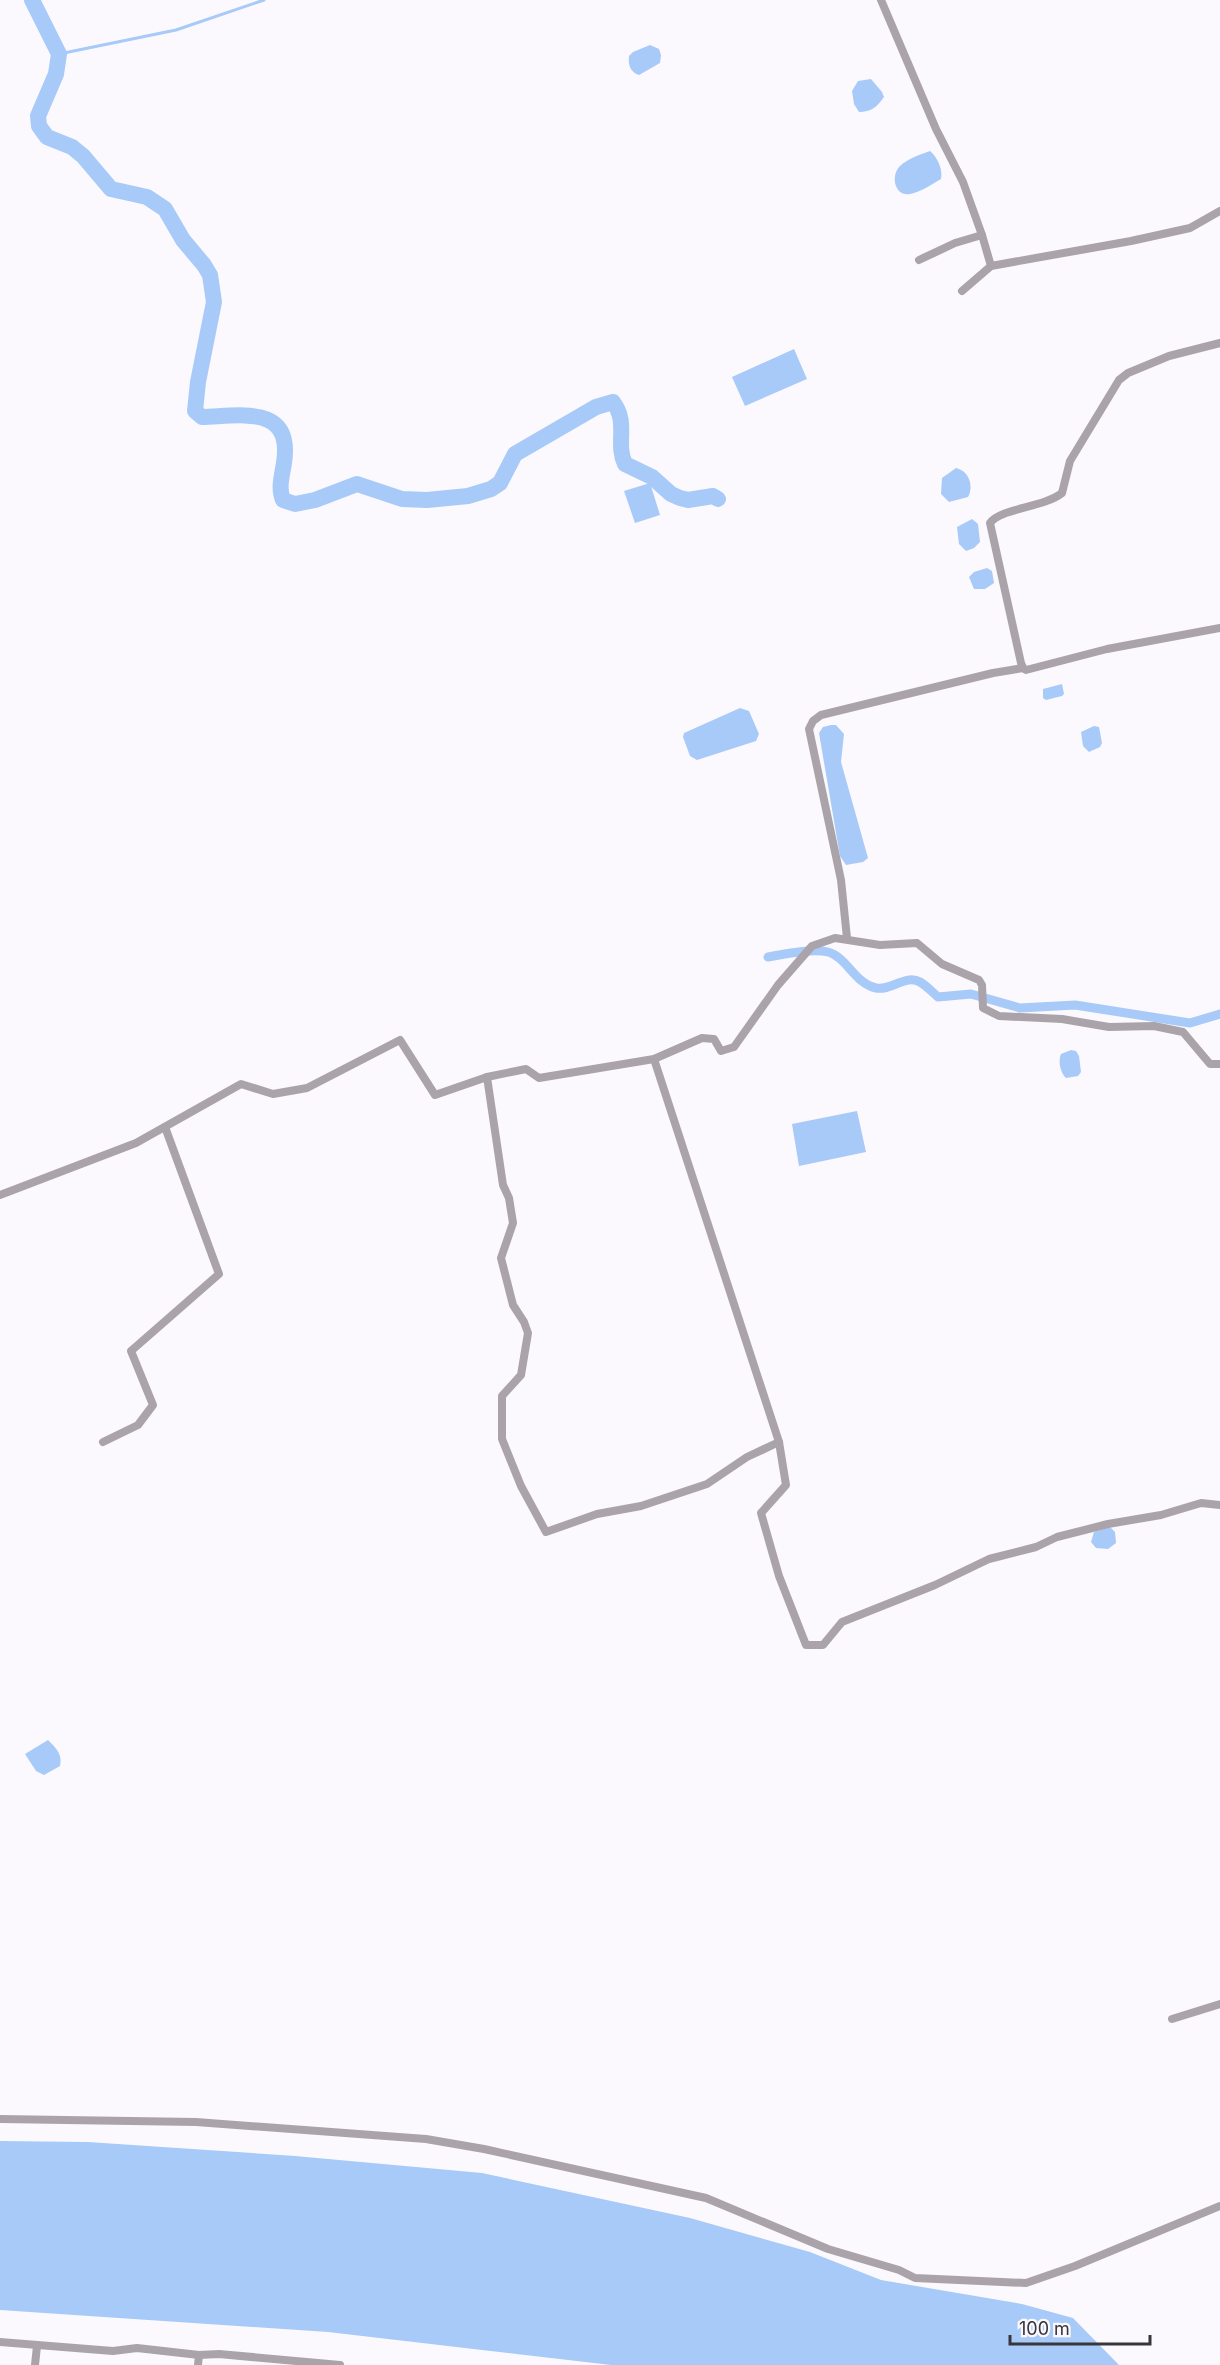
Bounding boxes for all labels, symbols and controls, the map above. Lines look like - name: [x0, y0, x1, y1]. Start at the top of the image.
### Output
- scale bar: [1010, 2308, 1150, 2346]
- text: 100 m: [1019, 2318, 1070, 2339]

